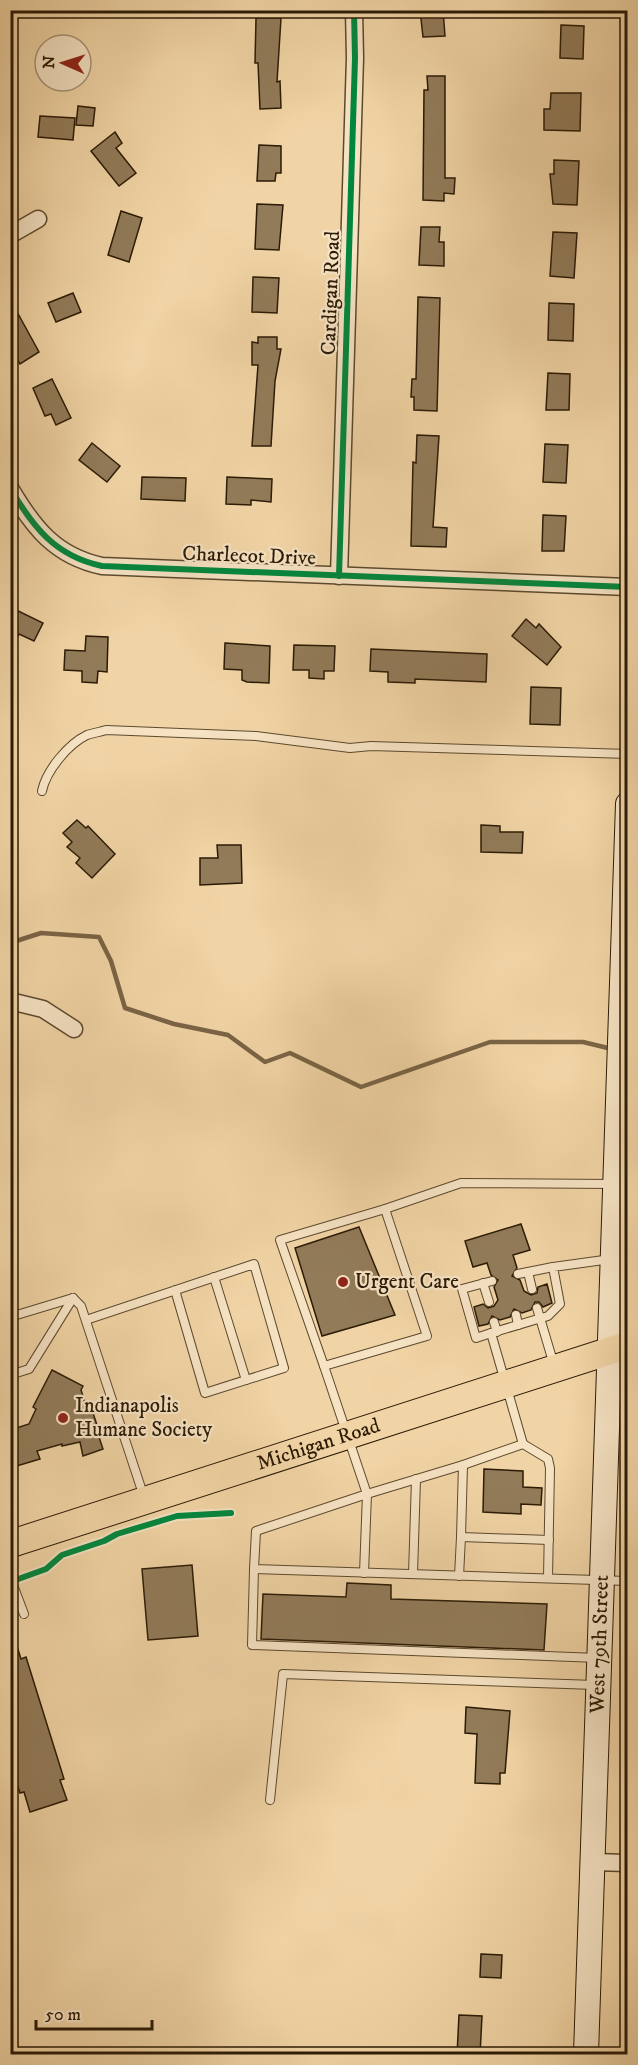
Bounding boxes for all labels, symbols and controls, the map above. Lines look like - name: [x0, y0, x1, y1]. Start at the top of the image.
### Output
- north arrow: [33, 33, 93, 93]
- text: N: [39, 55, 59, 69]
- street label: Cardigan Road: [316, 230, 346, 356]
- street label: Charlecot Drive: [182, 541, 317, 571]
- place label: Urgent Care: [355, 1269, 459, 1295]
- marker: Urgent Care: [336, 1275, 350, 1289]
- place label: Indianapolis Humane Society: [75, 1393, 213, 1443]
- marker: Indianapolis Humane Society: [56, 1411, 70, 1425]
- street label: Michigan Road: [253, 1413, 384, 1477]
- street label: West 79th Street: [584, 1574, 615, 1715]
- scale bar: [36, 1993, 152, 2031]
- text: 50 m: [45, 2004, 81, 2026]

